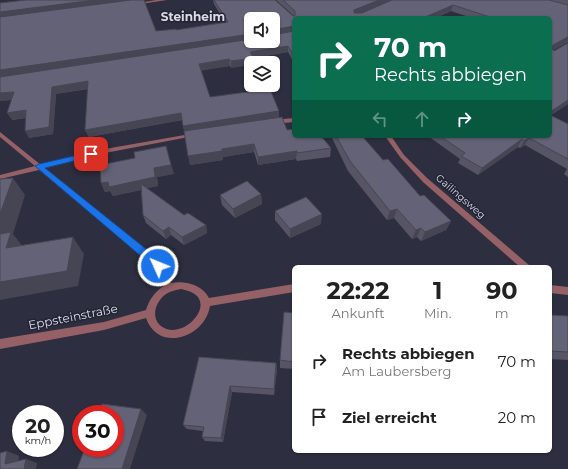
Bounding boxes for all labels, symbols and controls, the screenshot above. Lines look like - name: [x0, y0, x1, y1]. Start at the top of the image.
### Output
- district label: Steinheim: [161, 9, 225, 24]
- map controls: [244, 12, 280, 92]
- button: sound: [244, 12, 280, 48]
- text: 70 m: [374, 30, 447, 64]
- icon: right: [308, 32, 360, 84]
- button: layers: [244, 56, 280, 92]
- text: Rechts abbiegen: [374, 64, 527, 86]
- icon: left: [369, 108, 391, 130]
- icon: ahead: [411, 108, 433, 130]
- icon: right: [453, 108, 475, 130]
- pin: [74, 137, 108, 171]
- icon: arrive: [80, 143, 102, 165]
- street label: Gailingsweg: [433, 171, 488, 221]
- position arrow: [137, 245, 179, 287]
- text: 22:22: [327, 276, 389, 305]
- text: 1: [433, 276, 442, 305]
- text: 90: [486, 276, 518, 305]
- street label: Eppsteinstraße: [27, 300, 119, 333]
- text: Ankunft: [331, 305, 384, 321]
- text: Min.: [424, 305, 451, 321]
- text: m: [495, 305, 509, 321]
- text: Rechts abbiegen: [342, 344, 475, 363]
- icon: right: [308, 350, 330, 372]
- text: 70 m: [498, 352, 536, 371]
- text: Am Laubersberg: [342, 363, 451, 379]
- speed limit sign: 30: [72, 405, 124, 457]
- icon: arrive: [308, 406, 330, 428]
- text: Ziel erreicht: [342, 408, 437, 427]
- text: 20 m: [498, 408, 536, 427]
- text: 20: [25, 414, 51, 438]
- text: km/h: [25, 434, 51, 447]

